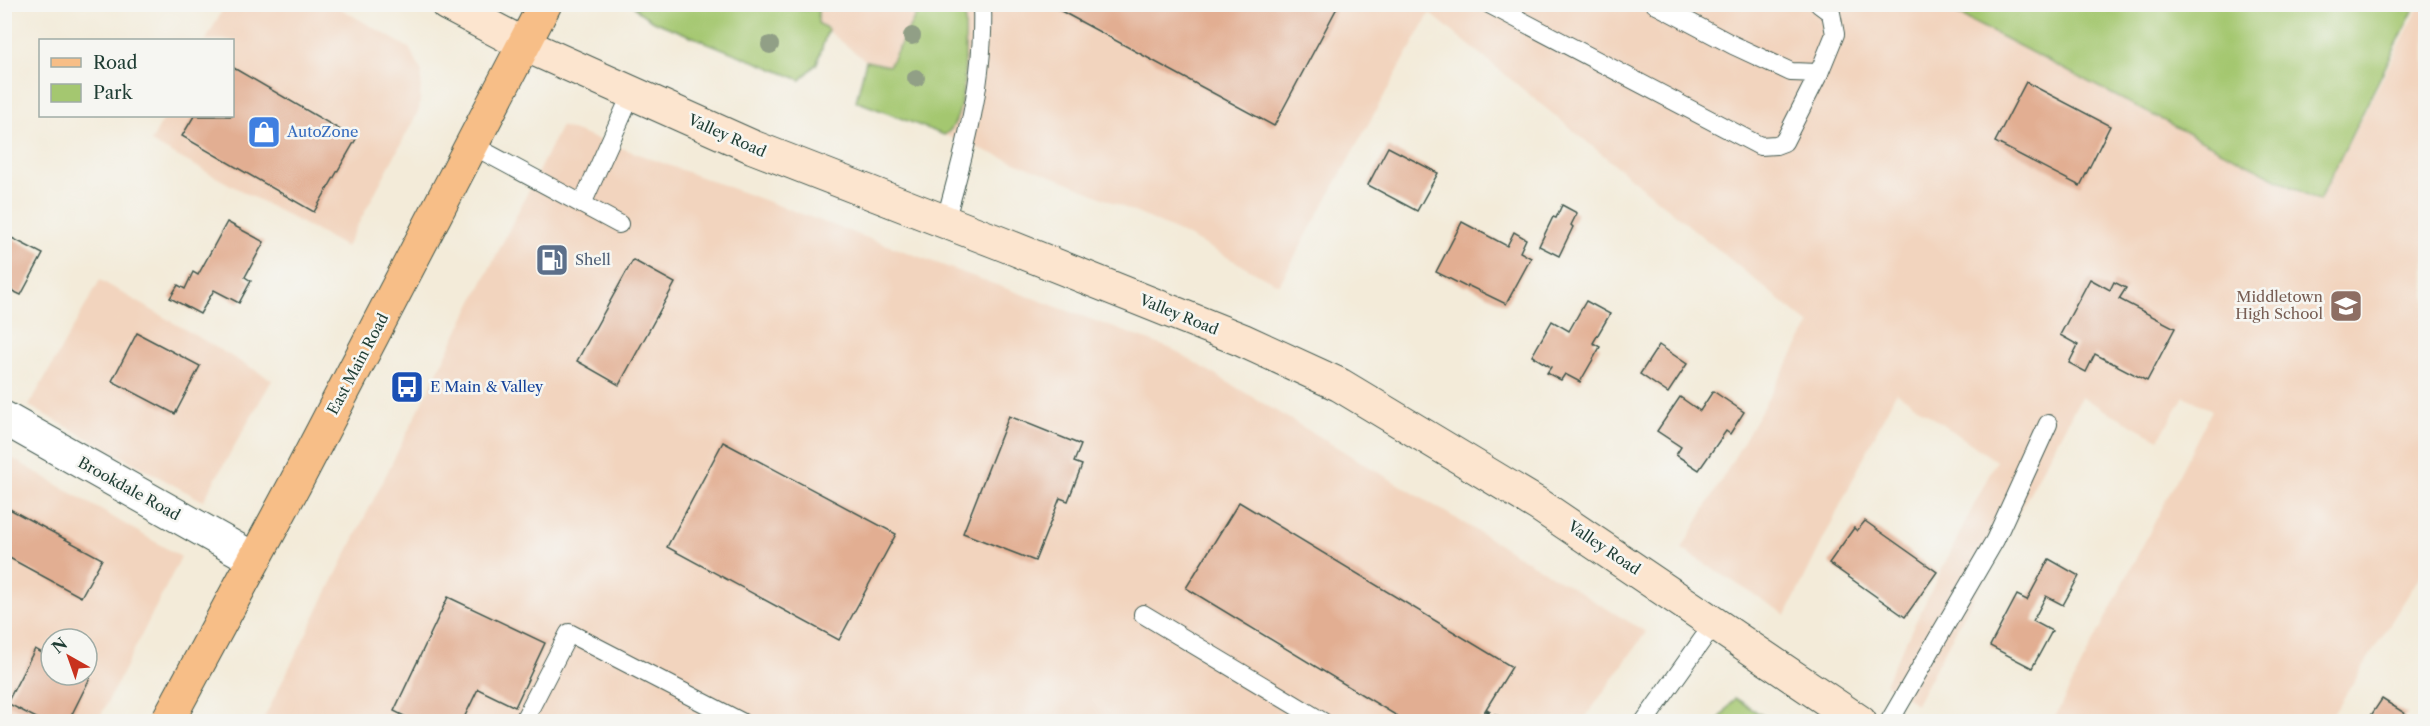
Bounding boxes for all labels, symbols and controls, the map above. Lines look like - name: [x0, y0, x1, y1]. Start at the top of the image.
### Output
- legend: [39, 39, 234, 117]
- text: Road: [93, 52, 138, 74]
- text: Park: [93, 82, 134, 104]
- street label: Valley Road: [684, 110, 769, 161]
- shop icon: AutoZone: [246, 114, 282, 150]
- place label: AutoZone: [286, 122, 358, 141]
- fuel station icon: Shell: [534, 242, 570, 278]
- place label: Shell: [575, 250, 611, 269]
- place label: Middletown High School: [2235, 287, 2324, 323]
- school or university icon: Middletown High School: [2328, 288, 2364, 324]
- street label: Valley Road: [1136, 290, 1221, 339]
- street label: East Main Road: [323, 310, 392, 418]
- bus stop icon: E Main & Valley: [389, 369, 425, 405]
- place label: E Main & Valley: [430, 377, 544, 396]
- street label: Brookdale Road: [75, 453, 184, 525]
- street label: Valley Road: [1564, 516, 1644, 579]
- north arrow: [39, 627, 99, 687]
- text: N: [48, 633, 71, 658]

